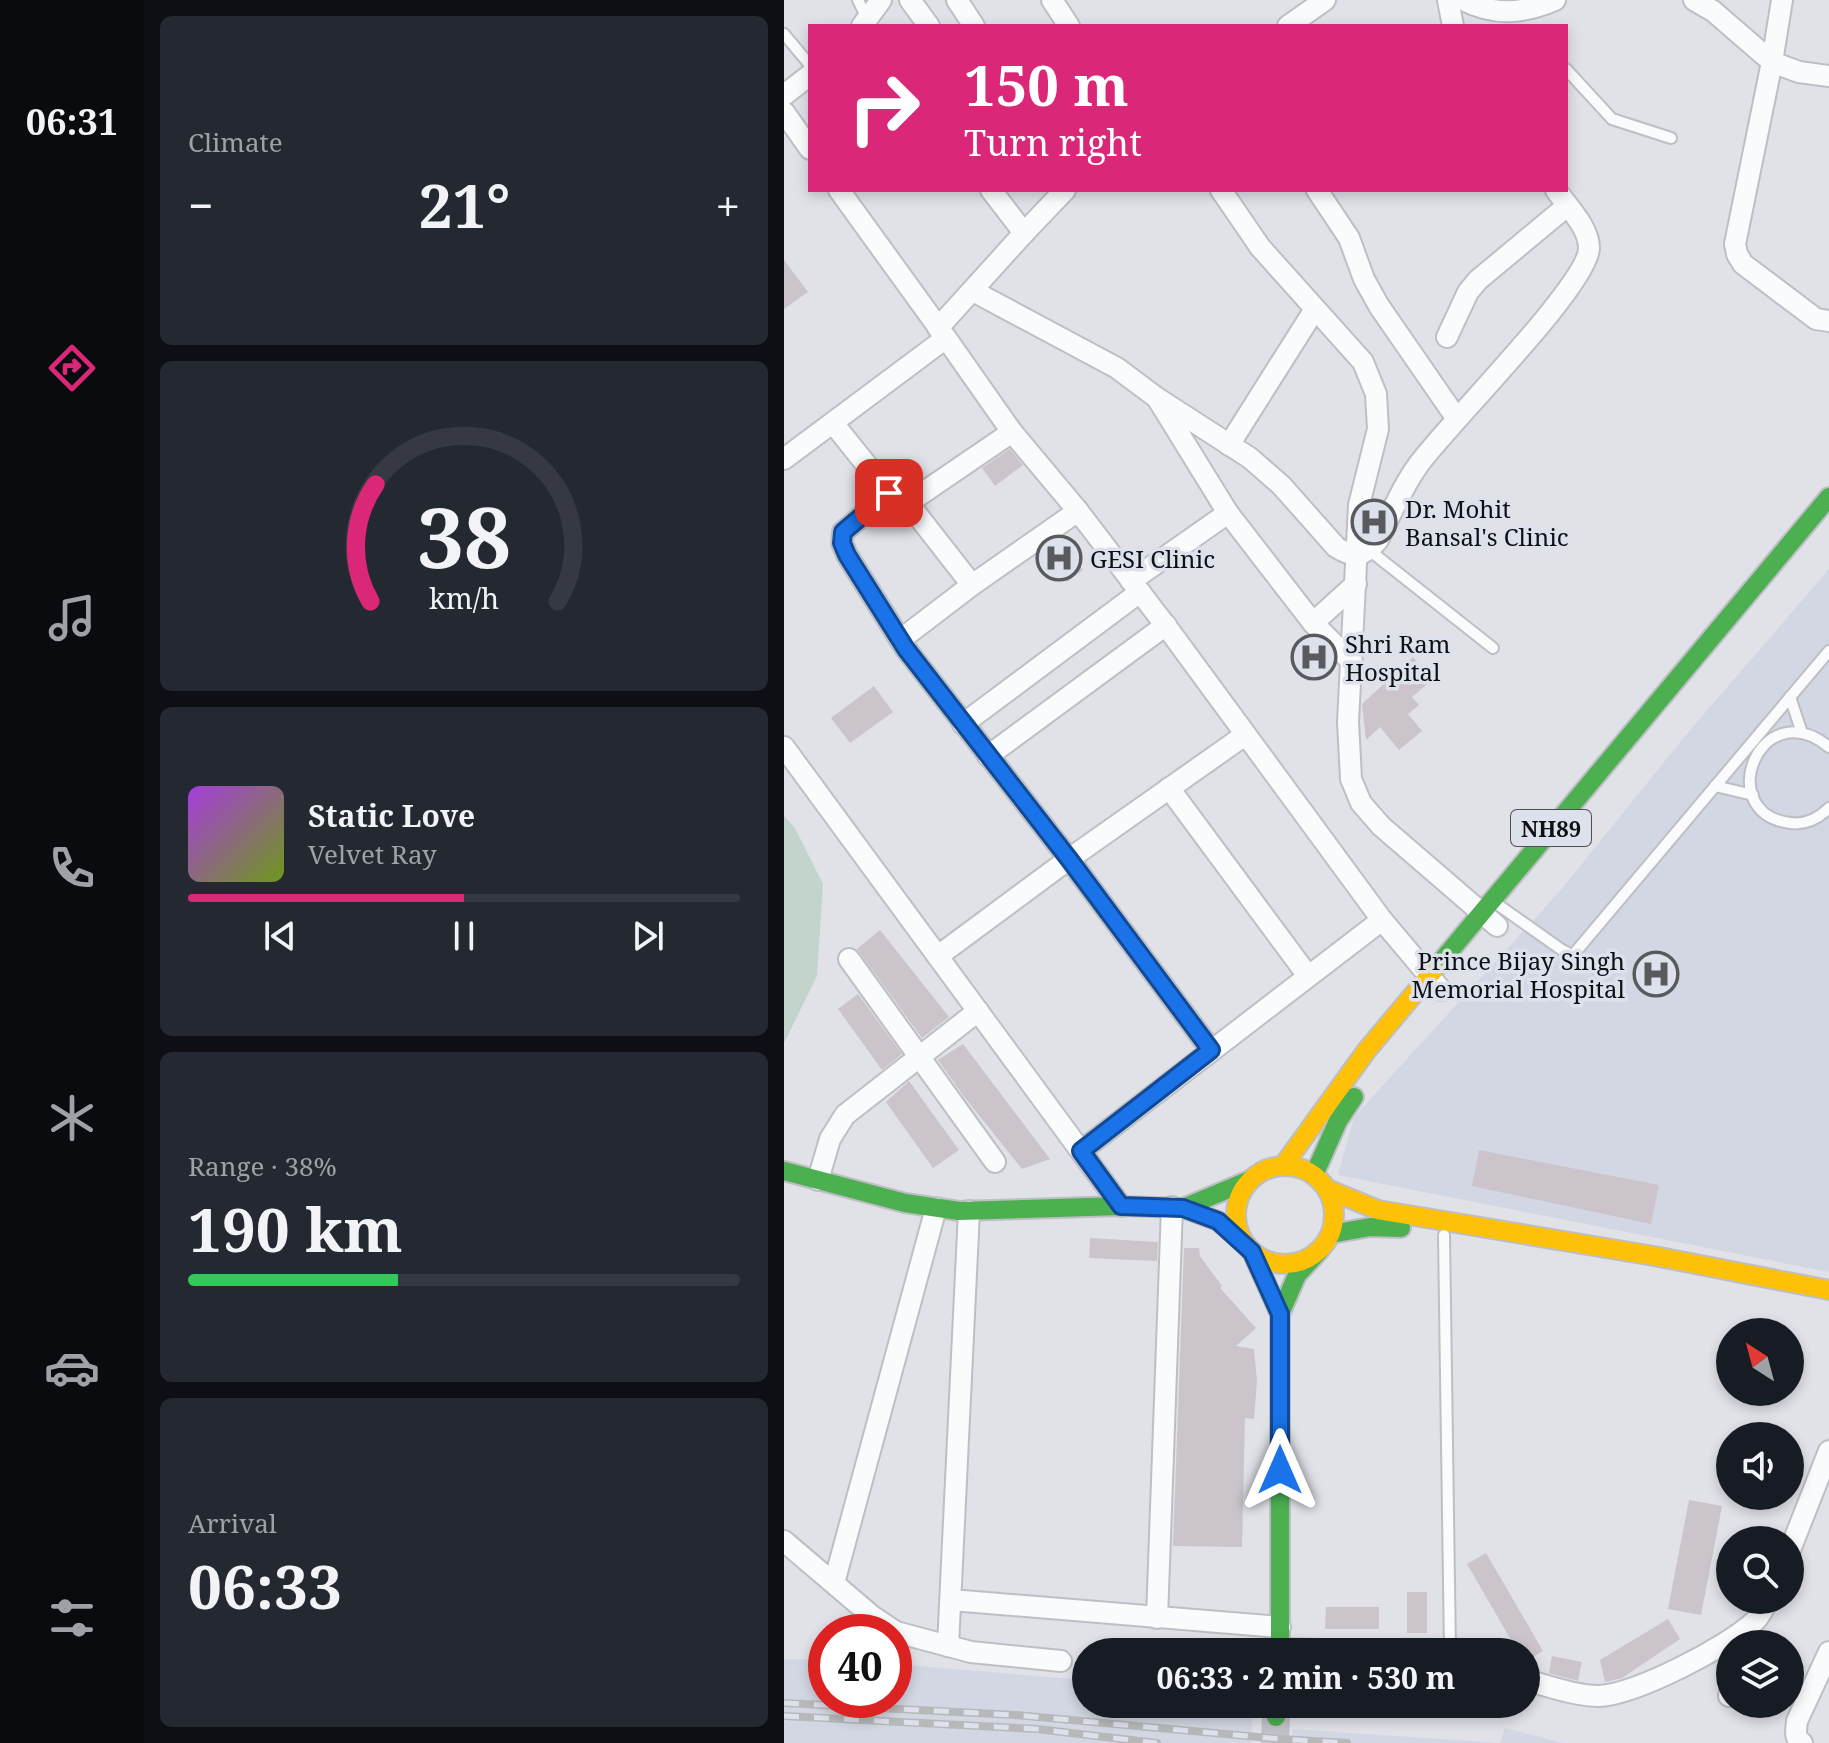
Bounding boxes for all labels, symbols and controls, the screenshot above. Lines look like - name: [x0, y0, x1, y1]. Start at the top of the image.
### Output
- text: 150 m: [964, 46, 1129, 122]
- icon: right: [832, 56, 936, 160]
- text: 06:31: [26, 97, 118, 146]
- text: Turn right: [964, 118, 1142, 167]
- text: Climate: [188, 124, 283, 160]
- text: 21°: [419, 164, 510, 246]
- text: −: [188, 175, 213, 235]
- text: +: [715, 175, 740, 235]
- icon: directions: [44, 340, 100, 396]
- pin: [855, 459, 923, 527]
- icon: arrive: [867, 471, 911, 515]
- text: 38: [417, 479, 511, 592]
- place label: Dr. Mohit Bansal's Clinic: [1405, 492, 1569, 553]
- hospital icon: Dr. Mohit Bansal's Clinic: [1350, 498, 1398, 546]
- hospital icon: GESI Clinic: [1035, 534, 1083, 582]
- place label: GESI Clinic: [1090, 542, 1215, 575]
- text: km/h: [429, 578, 499, 617]
- icon: music: [44, 590, 100, 646]
- place label: Shri Ram Hospital: [1345, 627, 1451, 688]
- hospital icon: Shri Ram Hospital: [1290, 633, 1338, 681]
- text: Static Love: [308, 795, 475, 836]
- road number: NH89: [1511, 810, 1591, 846]
- text: Velvet Ray: [308, 836, 437, 872]
- icon: phone: [44, 840, 100, 896]
- icon: previous: [258, 914, 302, 958]
- icon: pause: [442, 914, 486, 958]
- icon: next: [626, 914, 670, 958]
- place label: Prince Bijay Singh Memorial Hospital: [1411, 944, 1626, 1005]
- hospital icon: Prince Bijay Singh Memorial Hospital: [1632, 950, 1680, 998]
- icon: climate: [44, 1090, 100, 1146]
- text: Range · 38%: [188, 1148, 337, 1184]
- text: 190 km: [188, 1188, 403, 1270]
- north arrow: [1716, 1318, 1804, 1406]
- map controls: [1716, 1318, 1804, 1718]
- icon: car: [44, 1340, 100, 1396]
- button: sound: [1716, 1422, 1804, 1510]
- position arrow: [1238, 1428, 1322, 1512]
- text: Arrival: [188, 1505, 277, 1541]
- button: search: [1716, 1526, 1804, 1614]
- text: 06:33: [188, 1545, 342, 1627]
- icon: filters: [44, 1590, 100, 1646]
- speed limit sign: 40: [808, 1614, 912, 1718]
- button: layers: [1716, 1630, 1804, 1718]
- text: 06:33 · 2 min · 530 m: [1157, 1657, 1455, 1698]

